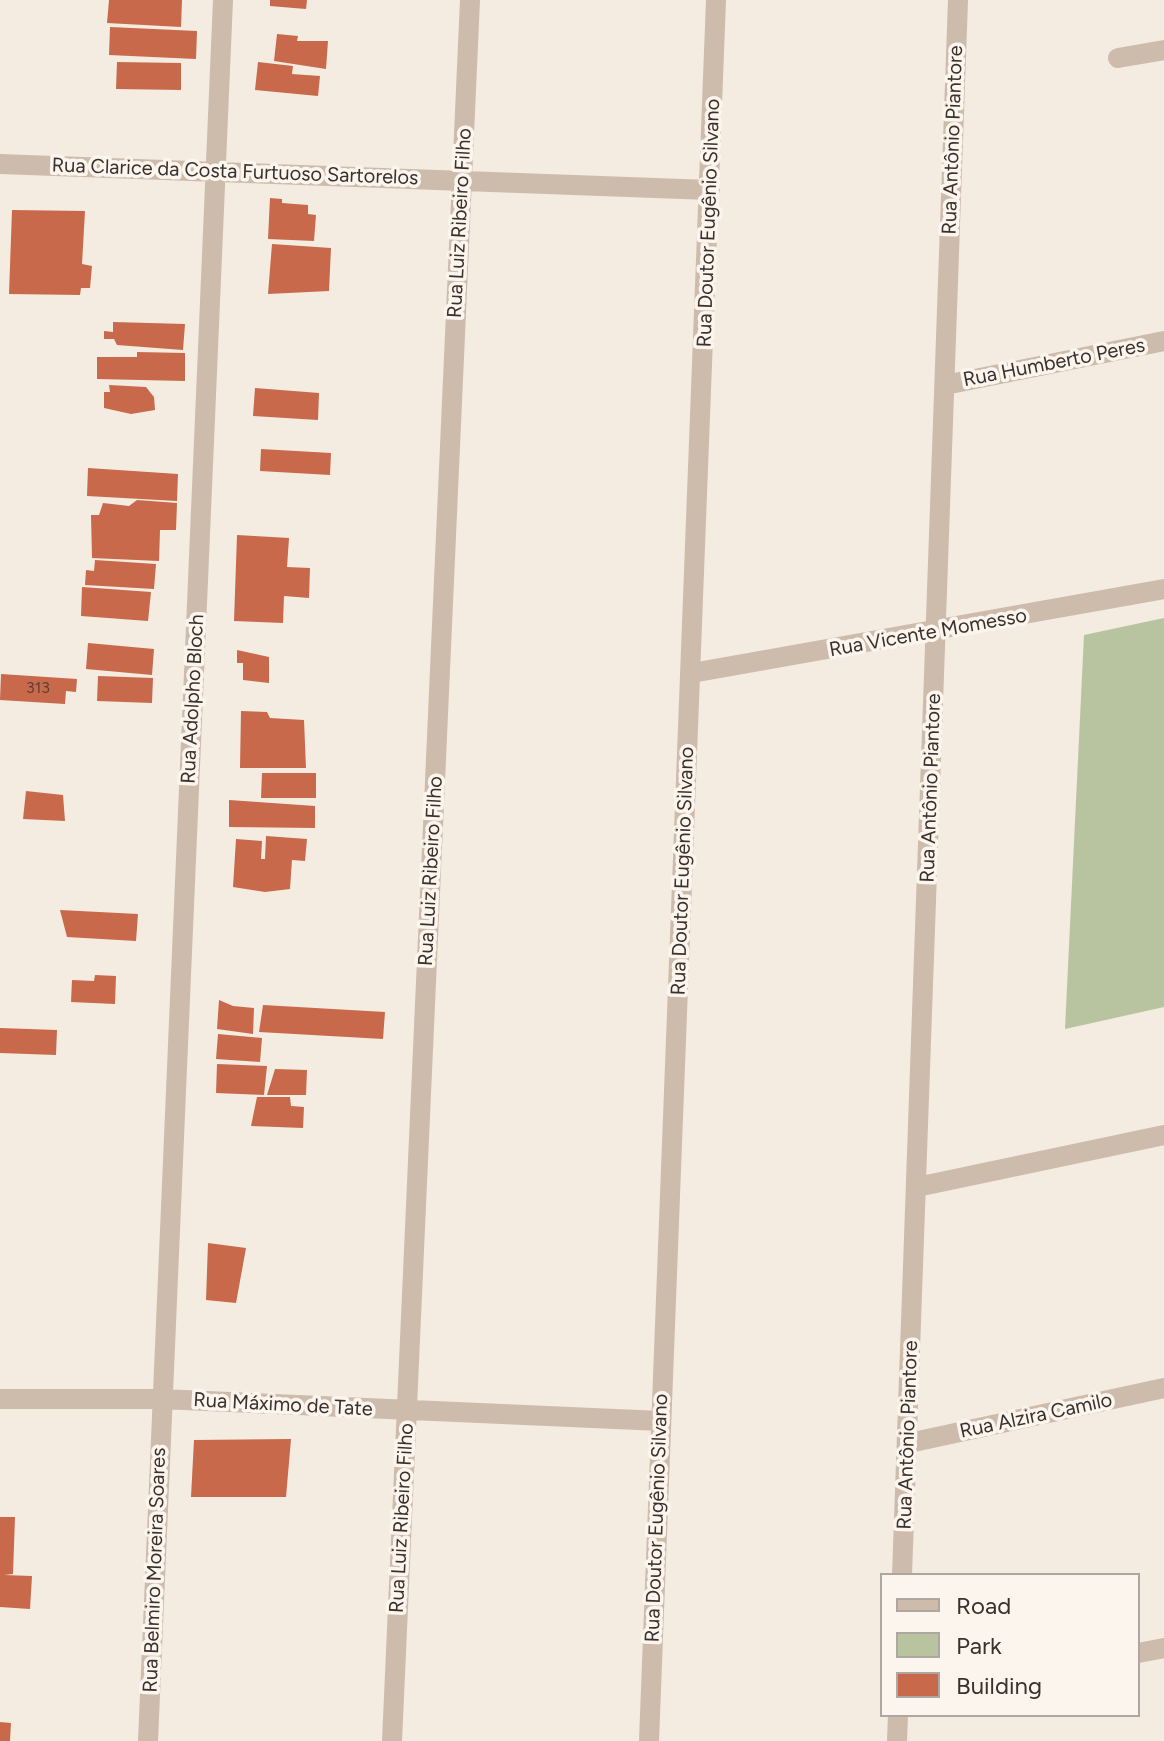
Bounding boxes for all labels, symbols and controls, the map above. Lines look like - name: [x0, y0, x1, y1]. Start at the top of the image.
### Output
- street label: Rua Antônio Piantore: [938, 45, 968, 235]
- street label: Rua Doutor Eugênio Silvano: [693, 98, 725, 348]
- street label: Rua Luiz Ribeiro Filho: [443, 127, 477, 319]
- street label: Rua Clarice da Costa Furtuoso Sartorelos: [51, 154, 419, 190]
- street label: Rua Humberto Peres: [961, 334, 1147, 392]
- street label: Rua Vicente Momesso: [827, 604, 1029, 662]
- street label: Rua Adolpho Bloch: [177, 614, 209, 784]
- house number: 313: [26, 678, 50, 698]
- street label: Rua Antônio Piantore: [916, 693, 946, 883]
- street label: Rua Doutor Eugênio Silvano: [667, 746, 699, 996]
- street label: Rua Luiz Ribeiro Filho: [414, 775, 448, 967]
- street label: Rua Antônio Piantore: [893, 1340, 923, 1530]
- street label: Rua Máximo de Tate: [193, 1388, 373, 1422]
- street label: Rua Alzira Camilo: [958, 1388, 1114, 1444]
- street label: Rua Doutor Eugênio Silvano: [641, 1393, 673, 1643]
- street label: Rua Luiz Ribeiro Filho: [385, 1422, 419, 1614]
- street label: Rua Belmiro Moreira Soares: [139, 1447, 171, 1693]
- legend: [880, 1573, 1140, 1717]
- text: Road: [956, 1591, 1011, 1620]
- text: Park: [956, 1631, 1002, 1660]
- text: Building: [956, 1671, 1042, 1700]

